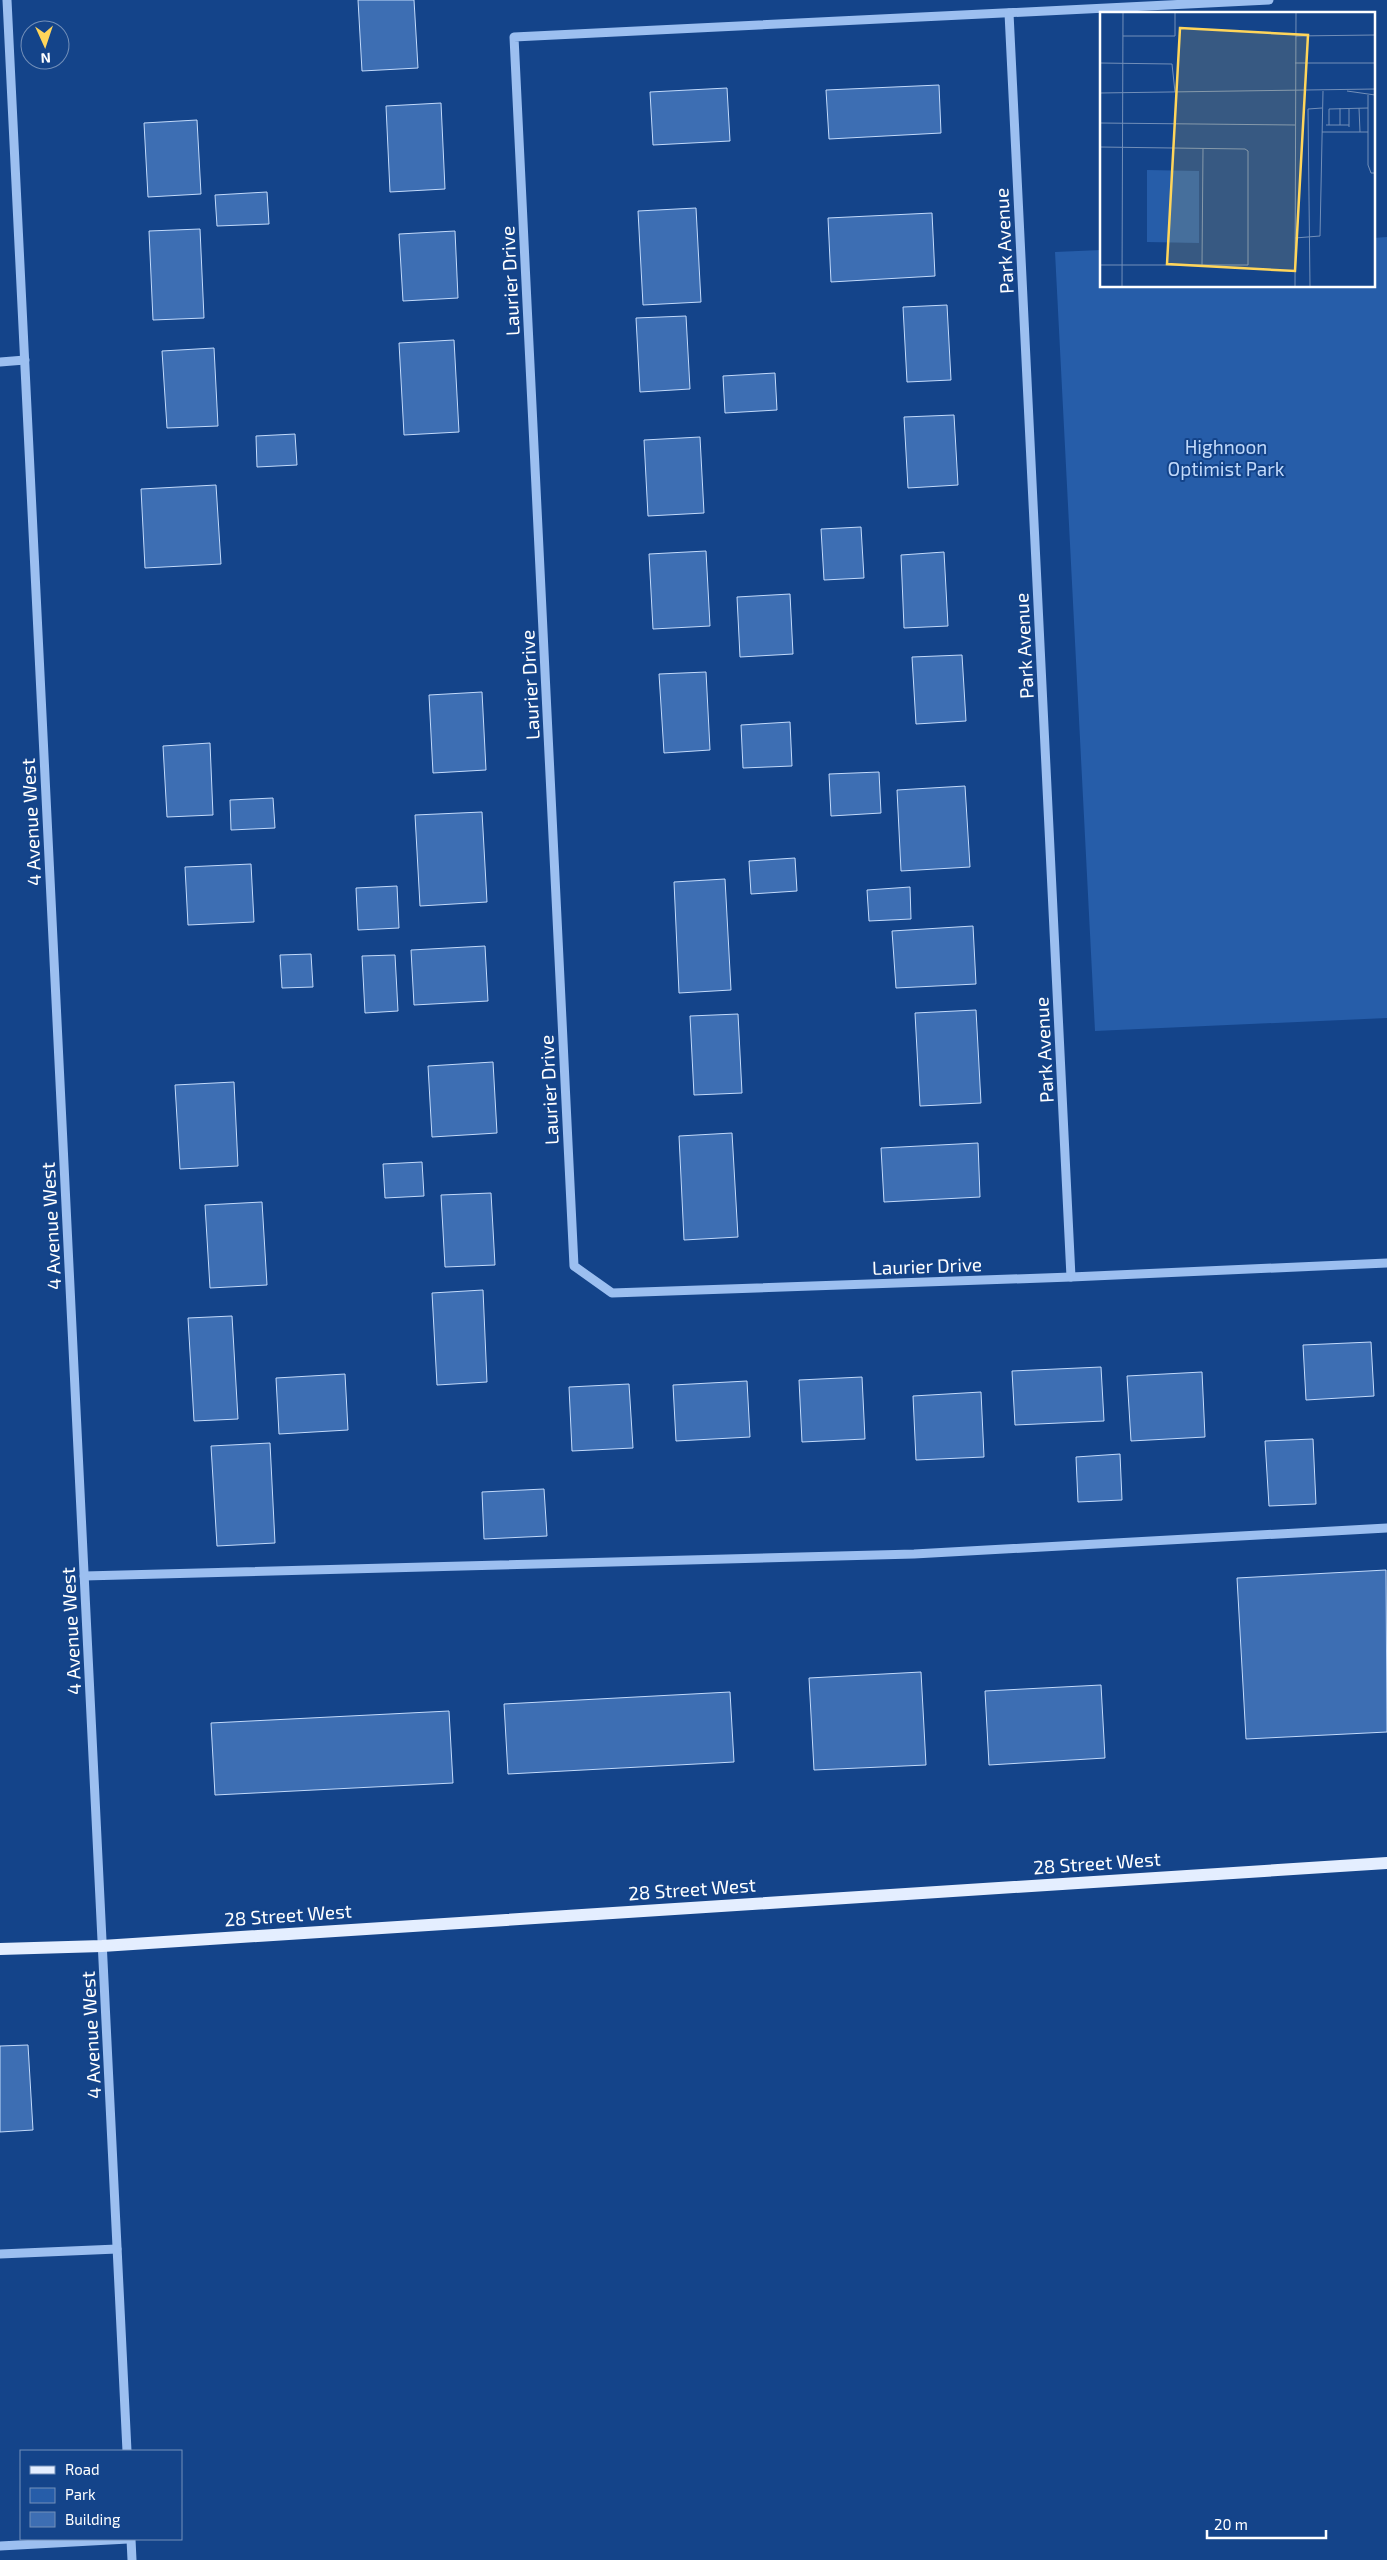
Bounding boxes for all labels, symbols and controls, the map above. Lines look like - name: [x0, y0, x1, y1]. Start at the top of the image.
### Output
- inset map: [1100, 12, 1374, 288]
- north arrow: [20, 20, 70, 70]
- text: N: [40, 50, 51, 67]
- street label: Park Avenue: [989, 187, 1018, 295]
- street label: Laurier Drive: [495, 225, 524, 337]
- park label: Highnoon Optimist Park: [1168, 435, 1285, 480]
- street label: Park Avenue: [1009, 592, 1038, 700]
- street label: Laurier Drive: [515, 629, 544, 741]
- street label: 4 Avenue West: [16, 758, 45, 886]
- street label: Park Avenue: [1029, 996, 1058, 1104]
- street label: Laurier Drive: [534, 1034, 563, 1146]
- street label: 4 Avenue West: [36, 1162, 65, 1290]
- street label: Laurier Drive: [872, 1252, 982, 1279]
- street label: 4 Avenue West: [56, 1567, 85, 1695]
- street label: 28 Street West: [1032, 1847, 1162, 1878]
- street label: 28 Street West: [627, 1873, 757, 1904]
- street label: 28 Street West: [223, 1899, 353, 1930]
- street label: 4 Avenue West: [76, 1971, 105, 2099]
- legend: [20, 2450, 182, 2540]
- text: Road: [65, 2460, 100, 2478]
- text: Park: [65, 2485, 96, 2503]
- scale bar: [1207, 2508, 1326, 2540]
- text: Building: [65, 2510, 121, 2528]
- text: 20 m: [1214, 2515, 1248, 2533]

